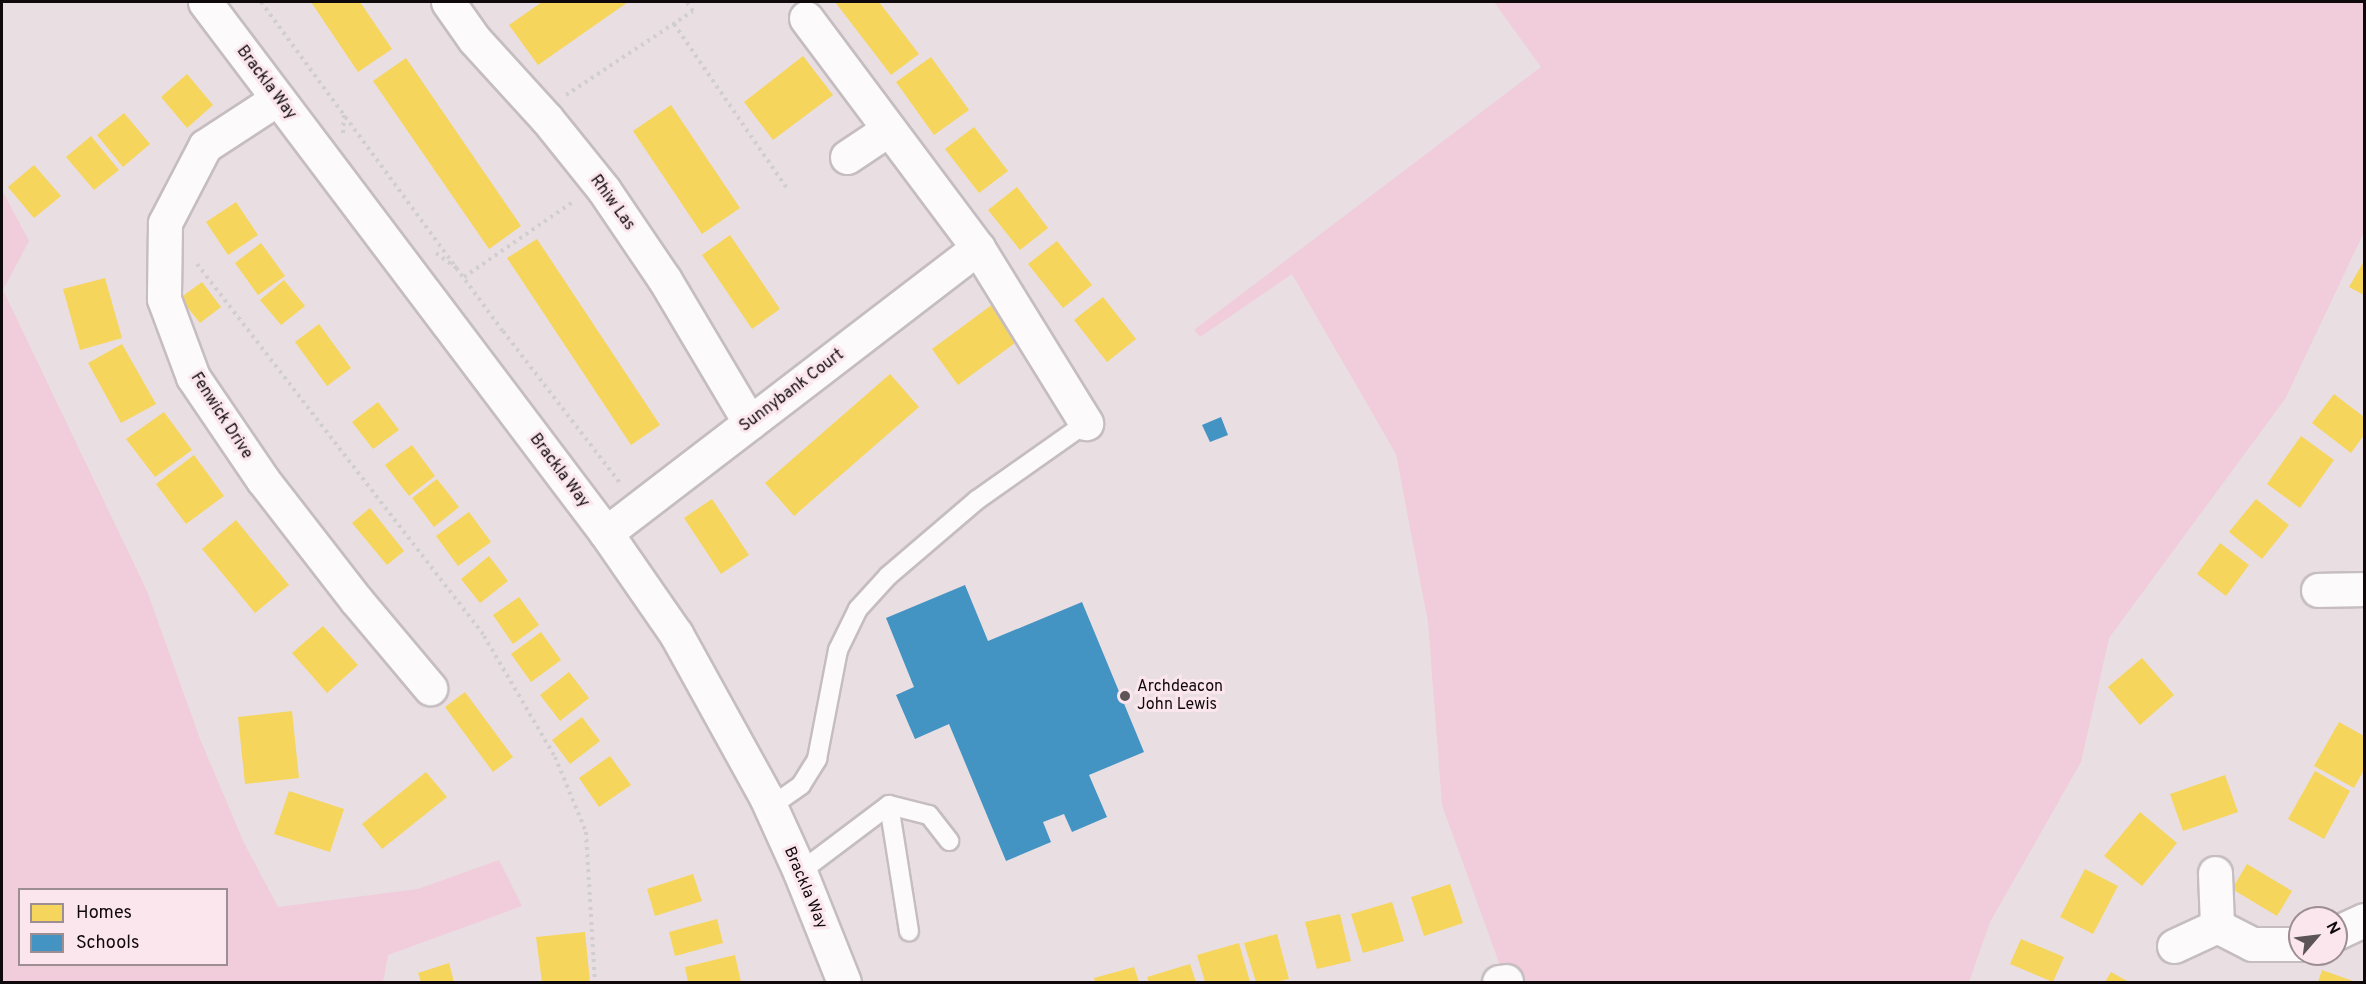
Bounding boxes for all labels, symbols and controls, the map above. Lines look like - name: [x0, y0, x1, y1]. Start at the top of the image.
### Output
- street label: Brackla Way: [232, 42, 300, 124]
- street label: Rhiw Las: [585, 172, 639, 234]
- street label: Sunnybank Court: [736, 346, 848, 436]
- street label: Fenwick Drive: [186, 369, 256, 463]
- street label: Brackla Way: [525, 430, 593, 512]
- place label: Archdeacon John Lewis: [1137, 677, 1223, 715]
- marker: Archdeacon John Lewis: [1118, 689, 1132, 703]
- street label: Brackla Way: [779, 844, 831, 932]
- legend: [18, 888, 228, 966]
- text: Homes: [76, 902, 132, 925]
- north arrow: [2288, 906, 2348, 966]
- text: N: [2321, 919, 2344, 938]
- text: Schools: [76, 932, 139, 955]

